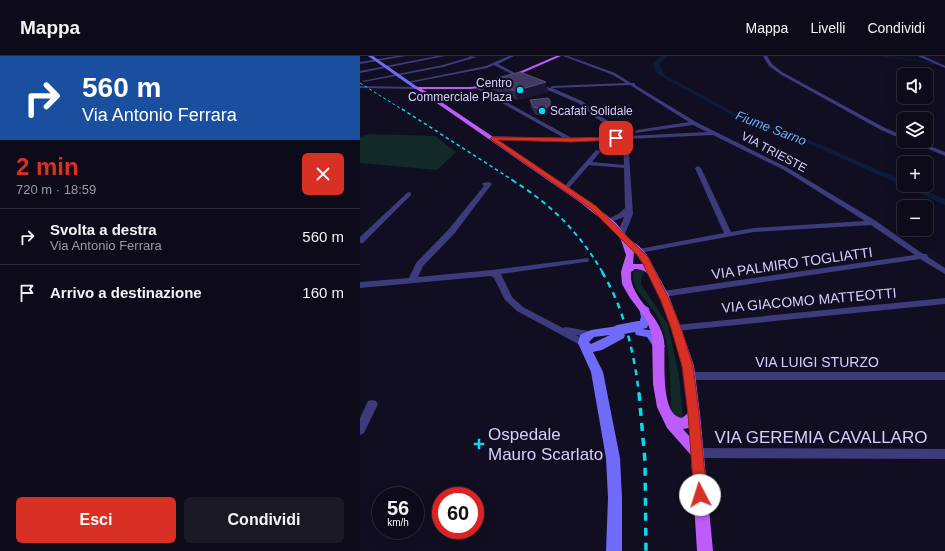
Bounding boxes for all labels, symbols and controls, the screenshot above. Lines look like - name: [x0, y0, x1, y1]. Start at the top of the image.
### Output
- text: Mappa: [20, 17, 80, 38]
- text: Mappa: [746, 20, 788, 36]
- text: Livelli: [810, 20, 845, 36]
- text: Condividi: [867, 20, 925, 36]
- map controls: [897, 68, 933, 236]
- button: sound: [897, 68, 933, 104]
- icon: right: [16, 72, 68, 124]
- text: 560 m: [82, 72, 161, 103]
- place label: Centro Commerciale Plaza: [408, 76, 512, 104]
- marker: Centro Commerciale Plaza: [515, 85, 525, 95]
- place label: Scafati Solidale: [550, 104, 633, 118]
- text: Via Antonio Ferrara: [82, 105, 237, 125]
- marker: Scafati Solidale: [537, 106, 547, 116]
- water label: Fiume Sarno: [734, 108, 808, 148]
- button: layers: [897, 112, 933, 148]
- pin: [599, 121, 633, 155]
- icon: arrive: [605, 127, 627, 149]
- street label: VIA TRIESTE: [739, 129, 809, 175]
- text: 2 min: [16, 153, 79, 180]
- button: close: [302, 153, 344, 195]
- button: +: [897, 156, 933, 192]
- text: 720 m · 18:59: [16, 182, 96, 197]
- button: −: [897, 200, 933, 236]
- text: Svolta a destra: [50, 221, 157, 238]
- icon: right: [16, 226, 38, 248]
- text: 560 m: [302, 228, 344, 245]
- text: Via Antonio Ferrara: [50, 238, 162, 253]
- street label: VIA PALMIRO TOGLIATTI: [711, 244, 873, 282]
- icon: arrive: [16, 282, 38, 304]
- text: Arrivo a destinazione: [50, 284, 202, 301]
- text: 160 m: [302, 284, 344, 301]
- street label: VIA GIACOMO MATTEOTTI: [721, 284, 897, 316]
- street label: VIA LUIGI STURZO: [755, 354, 879, 370]
- place label: Ospedale Mauro Scarlato: [488, 425, 603, 464]
- street label: VIA GEREMIA CAVALLARO: [715, 428, 927, 447]
- marker: Ospedale Mauro Scarlato: [473, 438, 485, 450]
- position arrow: [679, 474, 721, 516]
- speed limit sign: 60: [432, 487, 484, 539]
- button: Esci: [16, 497, 176, 543]
- button: Condividi: [184, 497, 344, 543]
- text: 56: [387, 497, 409, 519]
- text: km/h: [387, 517, 409, 528]

